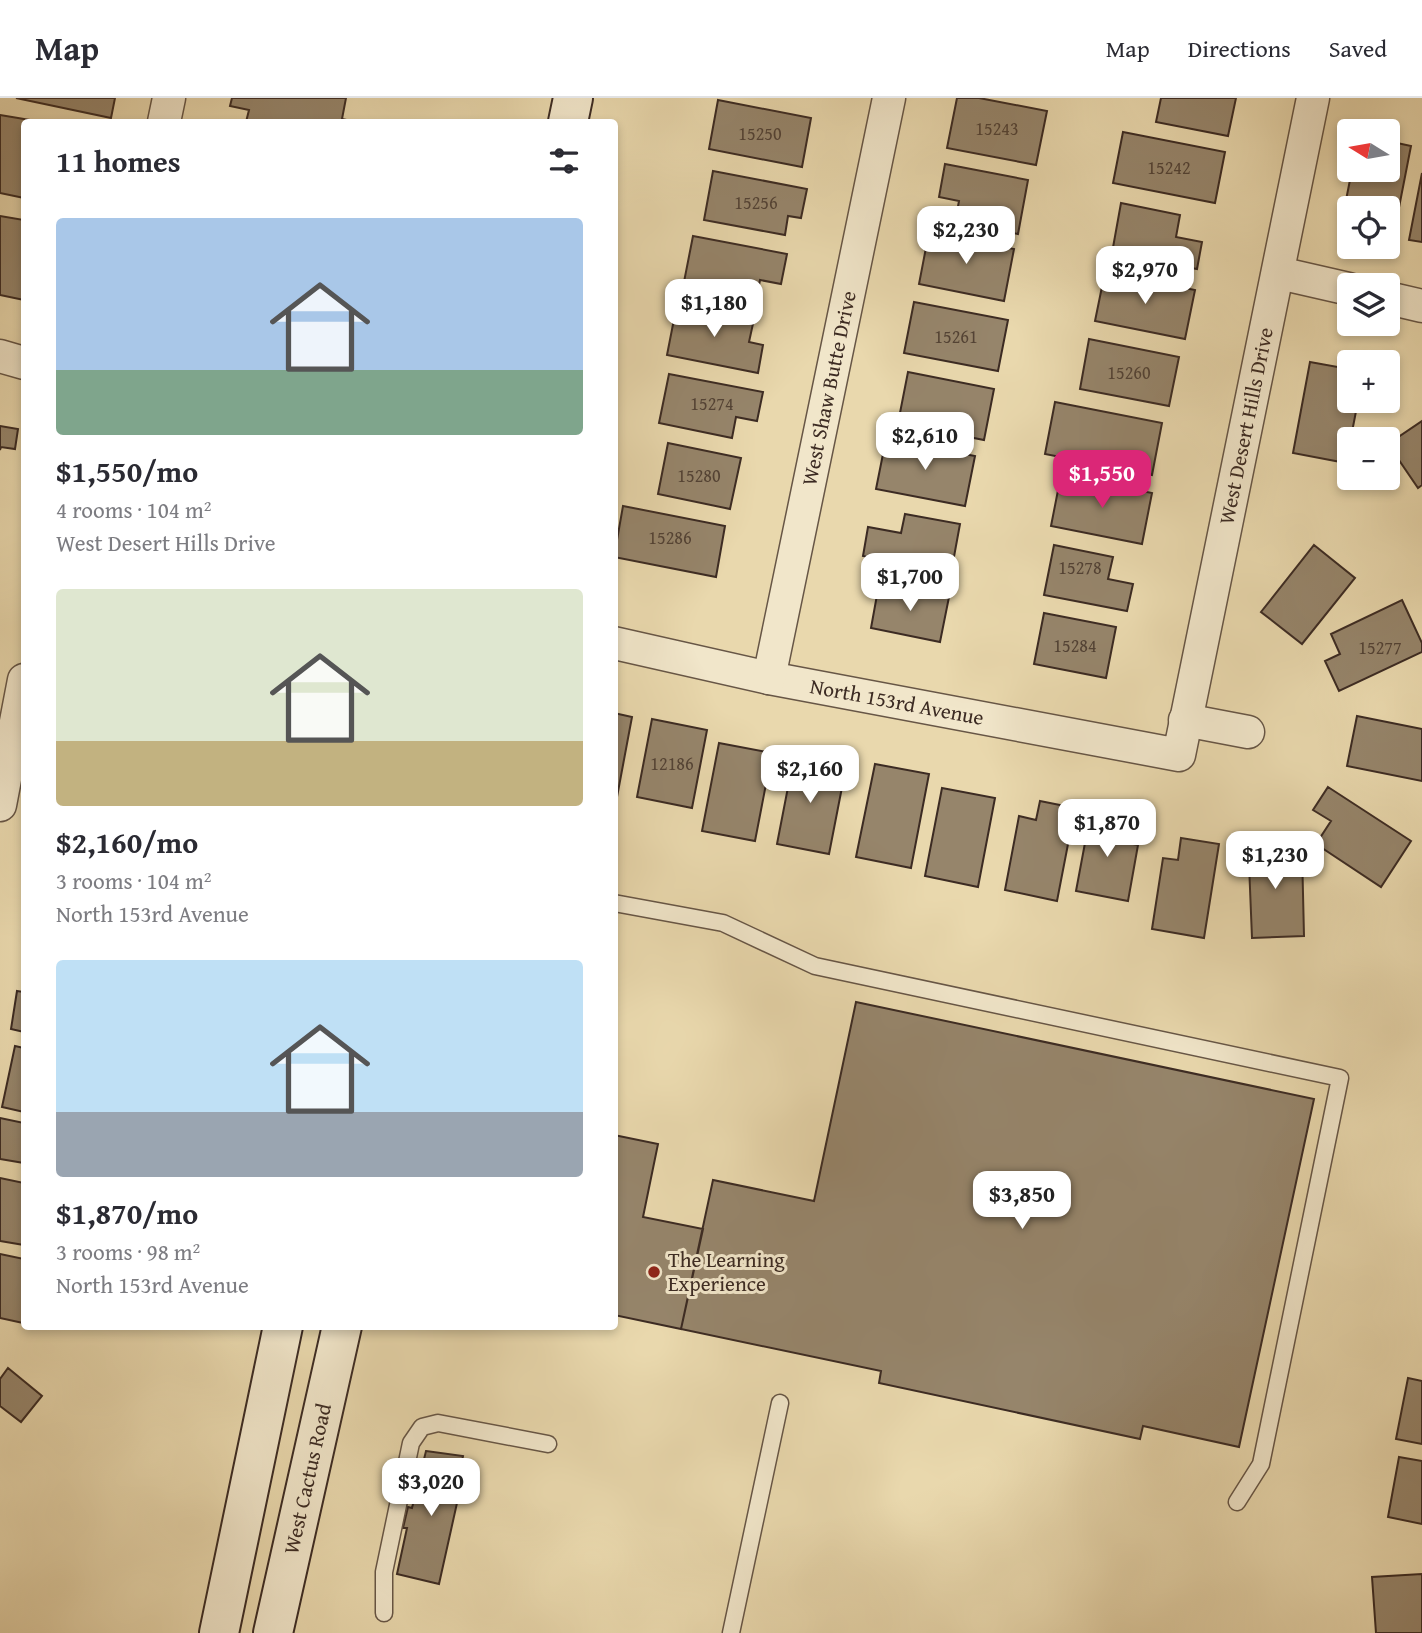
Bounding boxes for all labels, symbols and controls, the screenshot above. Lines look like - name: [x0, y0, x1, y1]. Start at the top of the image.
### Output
- text: Map: [35, 24, 99, 72]
- text: Map: [1106, 31, 1150, 66]
- text: Directions: [1188, 31, 1291, 66]
- text: Saved: [1329, 31, 1387, 66]
- house number: 15243: [975, 115, 1019, 142]
- north arrow: [1337, 119, 1400, 182]
- map controls: [1337, 119, 1400, 490]
- house number: 15250: [738, 120, 782, 147]
- text: 11 homes: [56, 139, 181, 183]
- icon: filters: [545, 142, 583, 180]
- house number: 15242: [1147, 154, 1191, 181]
- house number: 15256: [734, 189, 778, 216]
- button: locate: [1337, 196, 1400, 259]
- pin: $2,230: [909, 206, 1023, 266]
- text: $2,230: [933, 212, 999, 245]
- pin: $2,970: [1088, 246, 1202, 306]
- text: $2,970: [1112, 252, 1178, 285]
- icon: home: [257, 264, 383, 390]
- button: layers: [1337, 273, 1400, 336]
- pin: $1,180: [657, 280, 771, 339]
- text: $1,180: [681, 285, 747, 318]
- street label: West Shaw Butte Drive: [793, 288, 864, 488]
- house number: 15261: [934, 323, 978, 350]
- street label: West Desert Hills Drive: [1210, 324, 1281, 527]
- button: +: [1337, 350, 1400, 413]
- house number: 15260: [1107, 359, 1151, 386]
- house number: 15274: [690, 390, 734, 417]
- pin: $2,610: [868, 412, 982, 472]
- text: $2,610: [892, 418, 958, 451]
- button: −: [1337, 427, 1400, 490]
- text: $1,550/mo: [56, 449, 198, 493]
- pin: $1,550: [1045, 450, 1159, 510]
- text: $1,550: [1069, 456, 1135, 489]
- house number: 15280: [677, 462, 721, 489]
- text: 4 rooms · 104 m²: [56, 493, 211, 526]
- house number: 15286: [648, 524, 692, 551]
- text: West Desert Hills Drive: [56, 526, 276, 559]
- pin: $1,700: [853, 554, 967, 613]
- house number: 15278: [1058, 554, 1102, 581]
- text: $1,700: [877, 559, 943, 592]
- house number: 15284: [1053, 632, 1097, 659]
- house number: 15277: [1358, 634, 1402, 661]
- icon: home: [257, 635, 383, 761]
- street label: North 153rd Avenue: [808, 670, 987, 733]
- pin: $2,160: [753, 746, 867, 805]
- house number: 12186: [650, 750, 694, 777]
- text: $2,160: [777, 751, 843, 784]
- pin: $1,870: [1050, 800, 1164, 859]
- text: $1,870: [1074, 805, 1140, 838]
- text: $2,160/mo: [56, 820, 198, 864]
- pin: $1,230: [1218, 832, 1332, 891]
- text: $1,230: [1242, 837, 1308, 870]
- text: 3 rooms · 104 m²: [56, 864, 211, 897]
- text: North 153rd Avenue: [56, 897, 249, 930]
- icon: home: [257, 1006, 383, 1132]
- pin: $3,850: [965, 1172, 1079, 1231]
- text: $3,850: [989, 1177, 1055, 1210]
- text: $1,870/mo: [56, 1191, 198, 1235]
- text: 3 rooms · 98 m²: [56, 1235, 200, 1268]
- place label: The Learning Experience: [668, 1244, 785, 1299]
- marker: The Learning Experience: [646, 1264, 662, 1280]
- text: North 153rd Avenue: [56, 1268, 249, 1301]
- street label: West Cactus Road: [275, 1400, 339, 1557]
- pin: $3,020: [374, 1458, 488, 1518]
- text: $3,020: [398, 1464, 464, 1497]

